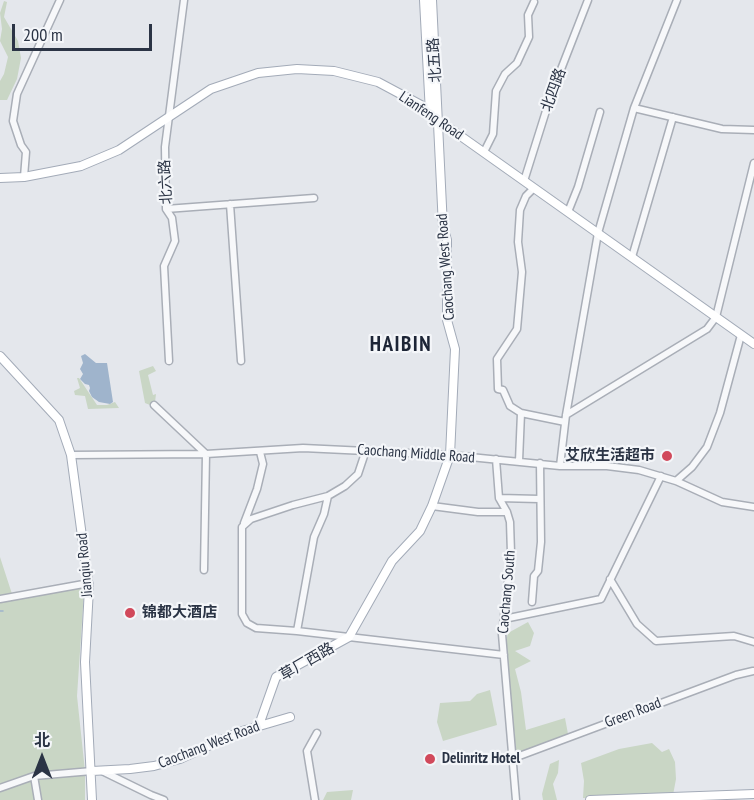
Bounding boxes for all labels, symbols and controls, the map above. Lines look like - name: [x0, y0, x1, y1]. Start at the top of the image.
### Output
- scale bar: [15, 12, 154, 50]
- text: 200 m: [23, 23, 63, 46]
- street label: 北五路: [424, 37, 446, 83]
- street label: 北四路: [538, 66, 570, 114]
- street label: Lianfeng Road: [395, 88, 467, 144]
- street label: 北六路: [156, 159, 176, 205]
- street label: Caochang West Road: [433, 213, 459, 321]
- district label: HAIBIN: [370, 332, 432, 358]
- street label: Caochang Middle Road: [357, 441, 475, 467]
- place label: 艾欣生活超市: [565, 447, 655, 465]
- marker: 艾欣生活超市: [660, 449, 674, 463]
- street label: Jianqiu Road: [73, 532, 97, 598]
- street label: Caochang South: [494, 550, 520, 634]
- place label: 锦都大酒店: [142, 604, 217, 622]
- marker: 锦都大酒店: [123, 606, 137, 620]
- street label: 草厂西路: [277, 639, 337, 685]
- street label: Green Road: [602, 694, 664, 732]
- street label: Caochang West Road: [156, 717, 262, 773]
- north arrow: [12, 728, 72, 788]
- text: 北: [34, 730, 50, 750]
- place label: Delinritz Hotel: [442, 750, 520, 768]
- marker: Delinritz Hotel: [423, 752, 437, 766]

